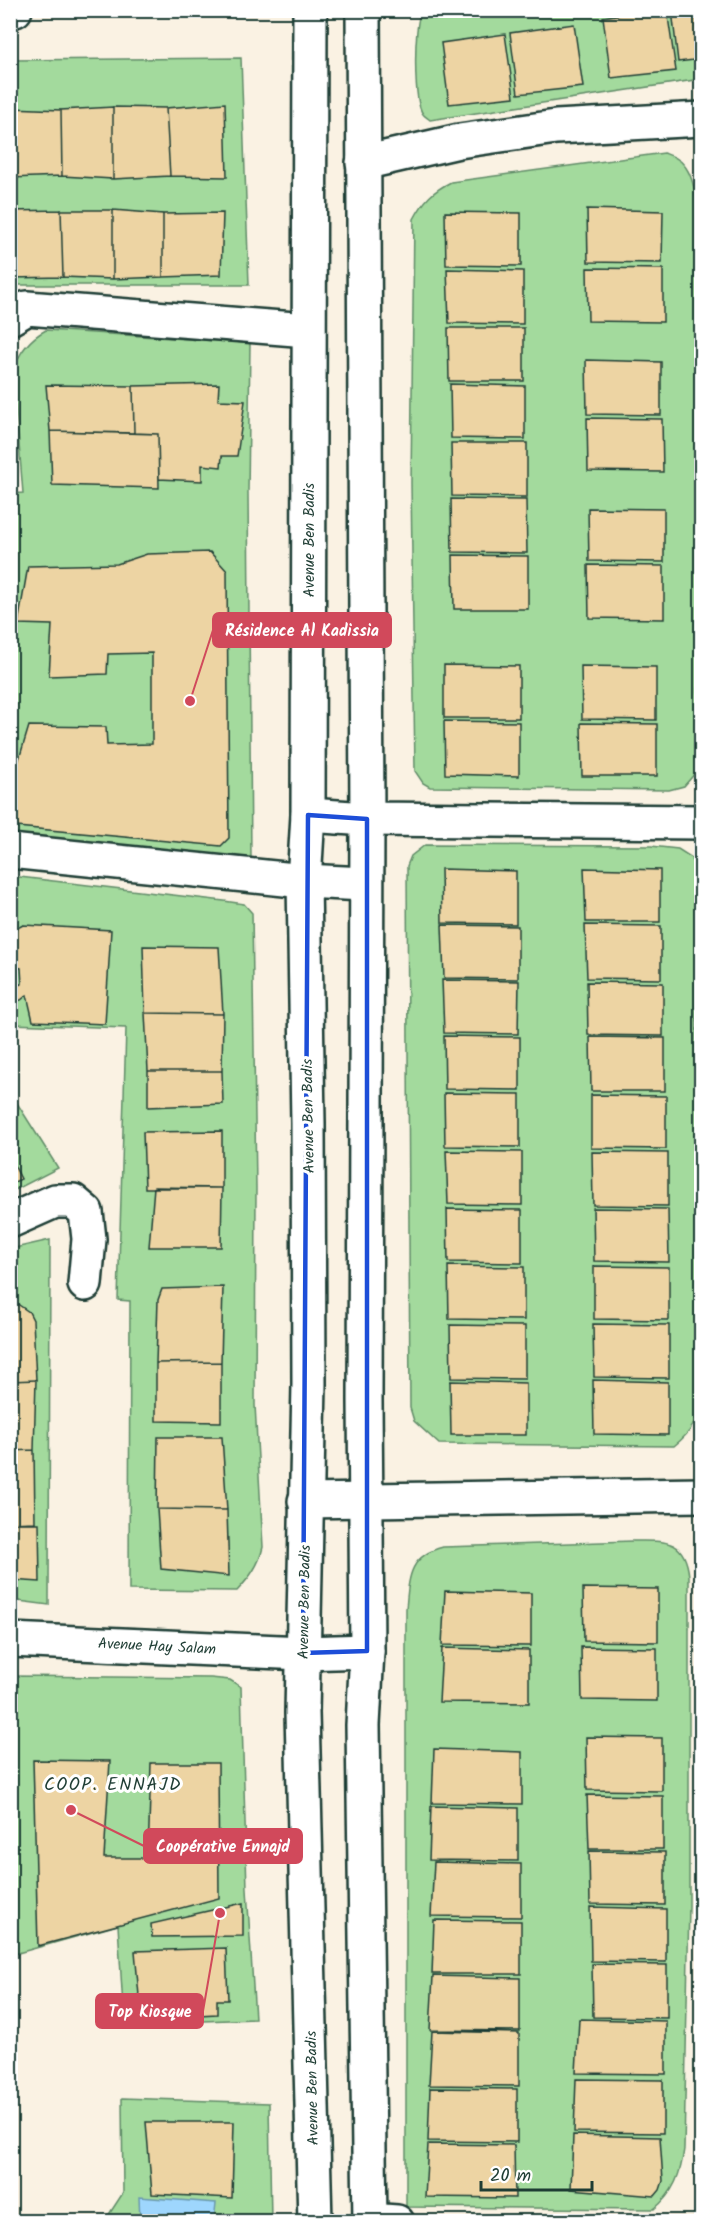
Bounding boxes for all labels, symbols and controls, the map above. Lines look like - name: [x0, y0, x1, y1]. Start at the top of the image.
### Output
- street label: Avenue Ben Badis: [298, 482, 322, 597]
- callout: Résidence Al Kadissia: [213, 613, 391, 647]
- text: Résidence Al Kadissia: [225, 619, 379, 644]
- street label: Avenue Ben Badis: [296, 1058, 322, 1173]
- street label: Avenue Ben Badis: [292, 1544, 318, 1659]
- street label: Avenue Hay Salam: [97, 1632, 217, 1662]
- district label: COOP. ENNAJD: [44, 1771, 182, 1800]
- callout: Coopérative Ennajd: [144, 1829, 302, 1863]
- text: Coopérative Ennajd: [156, 1835, 290, 1860]
- callout: Top Kiosque: [96, 1994, 203, 2028]
- text: Top Kiosque: [108, 2000, 192, 2025]
- street label: Avenue Ben Badis: [300, 2030, 326, 2145]
- scale bar: [481, 2154, 592, 2192]
- text: 20 m: [490, 2162, 531, 2191]

